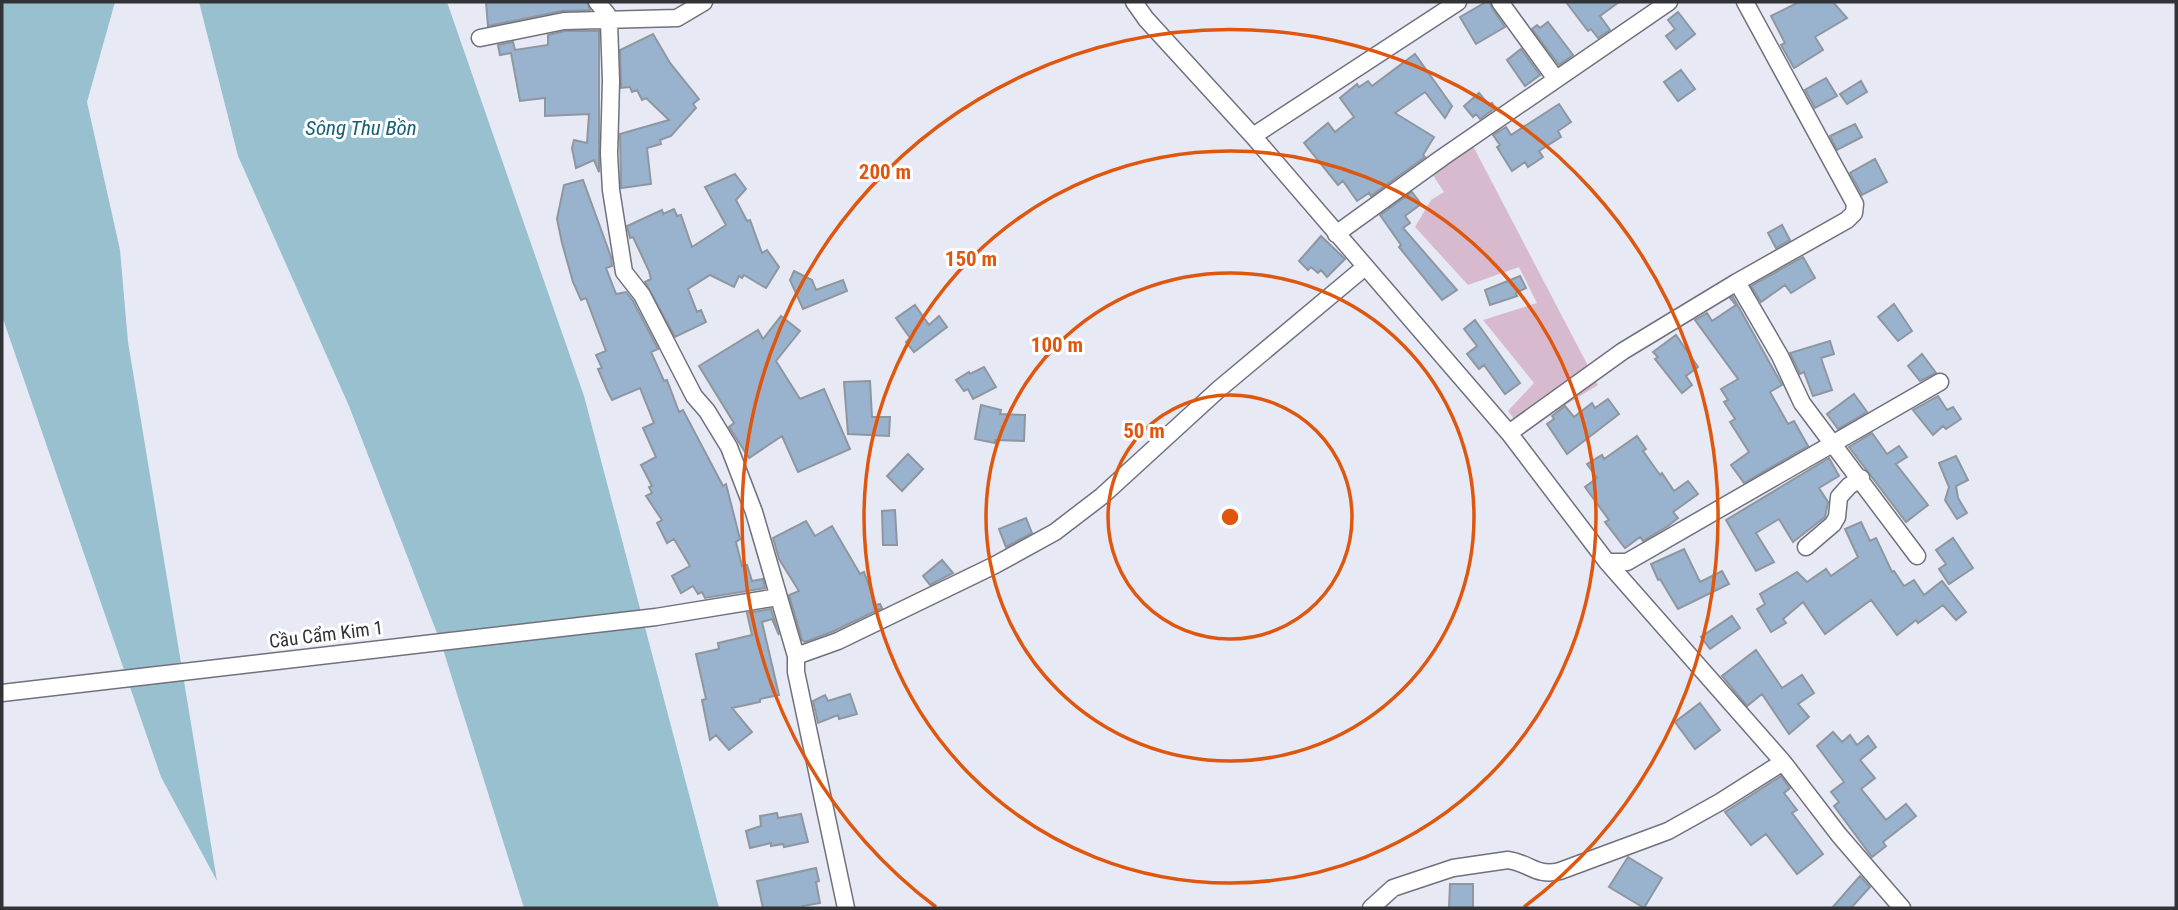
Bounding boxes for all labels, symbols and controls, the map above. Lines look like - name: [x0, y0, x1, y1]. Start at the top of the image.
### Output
- water label: Sông Thu Bồn: [305, 116, 417, 140]
- text: 200 m: [859, 160, 911, 184]
- text: 150 m: [945, 247, 997, 271]
- text: 100 m: [1031, 333, 1083, 357]
- text: 50 m: [1123, 419, 1165, 443]
- centre of rings: [1218, 505, 1242, 529]
- street label: Cầu Cẩm Kim 1: [268, 616, 384, 653]

